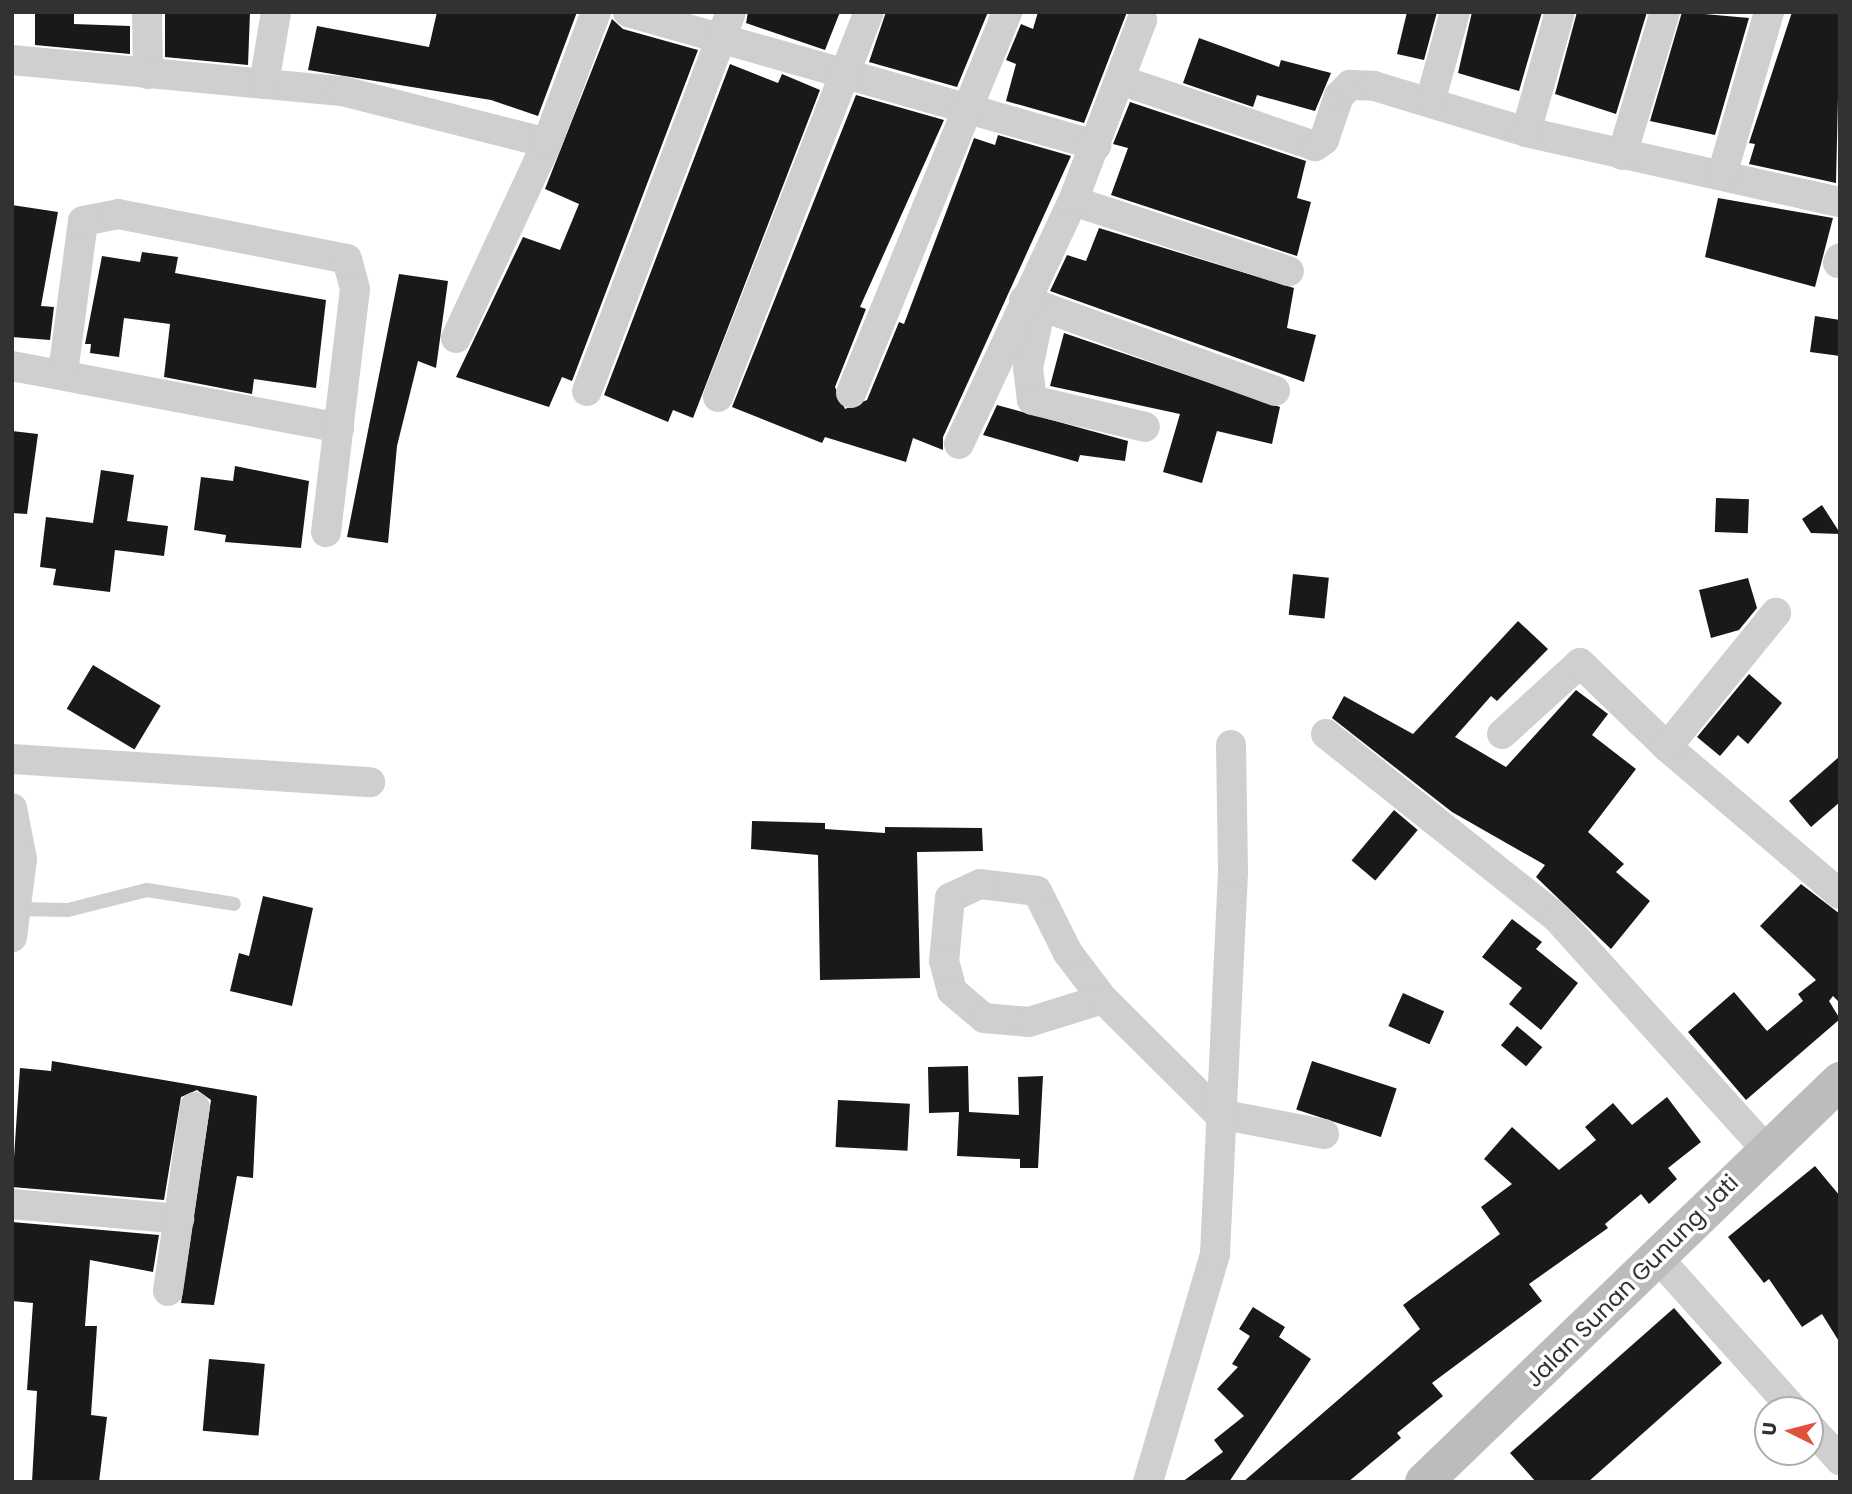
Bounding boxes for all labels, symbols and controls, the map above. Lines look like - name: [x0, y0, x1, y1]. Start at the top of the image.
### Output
- street label: Jalan Sunan Gunung Jati: [1520, 1169, 1744, 1393]
- north arrow: [1754, 1396, 1824, 1466]
- text: U: [1755, 1421, 1784, 1437]

